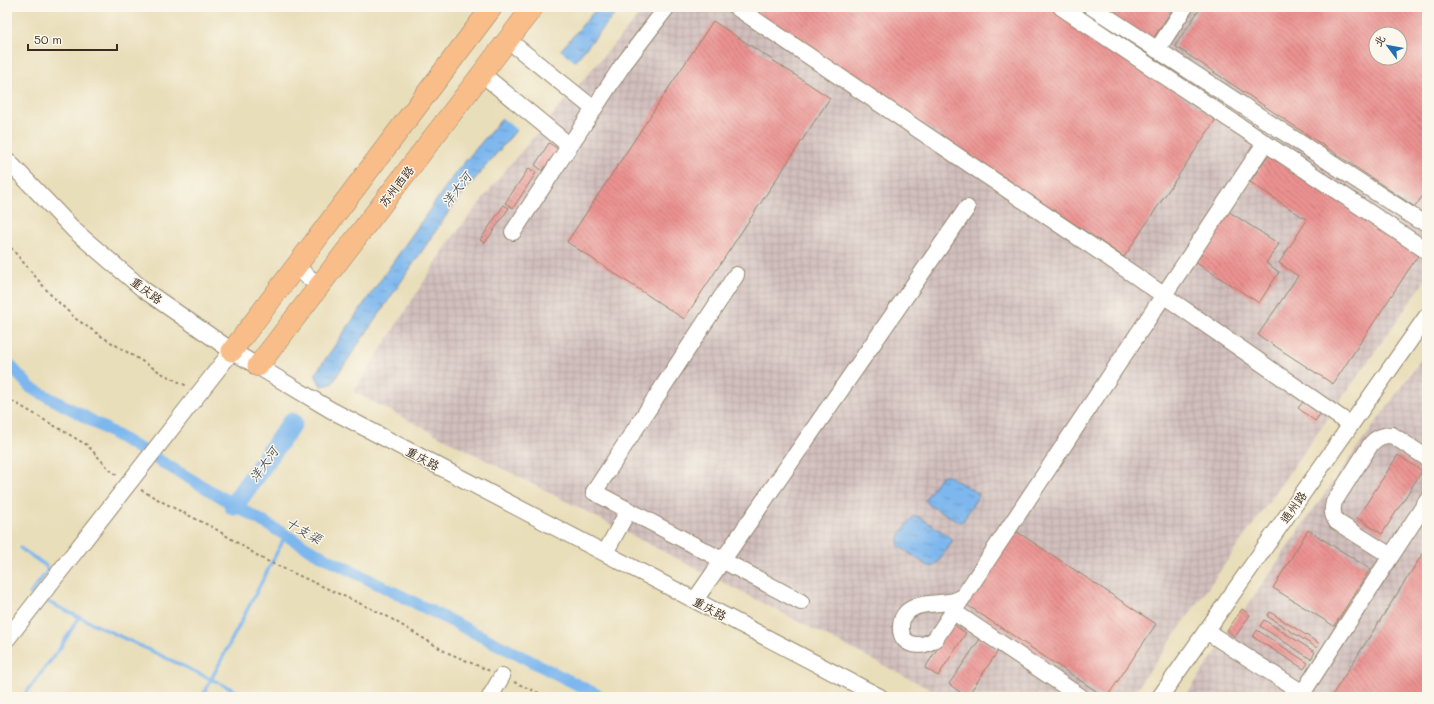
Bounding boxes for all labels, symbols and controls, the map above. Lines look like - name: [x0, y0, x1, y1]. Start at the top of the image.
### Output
- scale bar: [28, 26, 117, 52]
- north arrow: [1368, 26, 1408, 66]
- text: 50 m: [34, 31, 62, 47]
- text: 北: [1370, 32, 1388, 49]
- street label: 苏州西路: [375, 162, 417, 210]
- water label: 洋大河: [437, 167, 476, 210]
- street label: 重庆路: [128, 273, 166, 307]
- water label: 洋大河: [245, 442, 283, 485]
- street label: 重庆路: [403, 442, 443, 474]
- street label: 通州路: [1276, 488, 1310, 526]
- water label: 十支渠: [283, 513, 326, 548]
- street label: 重庆路: [690, 592, 730, 624]

